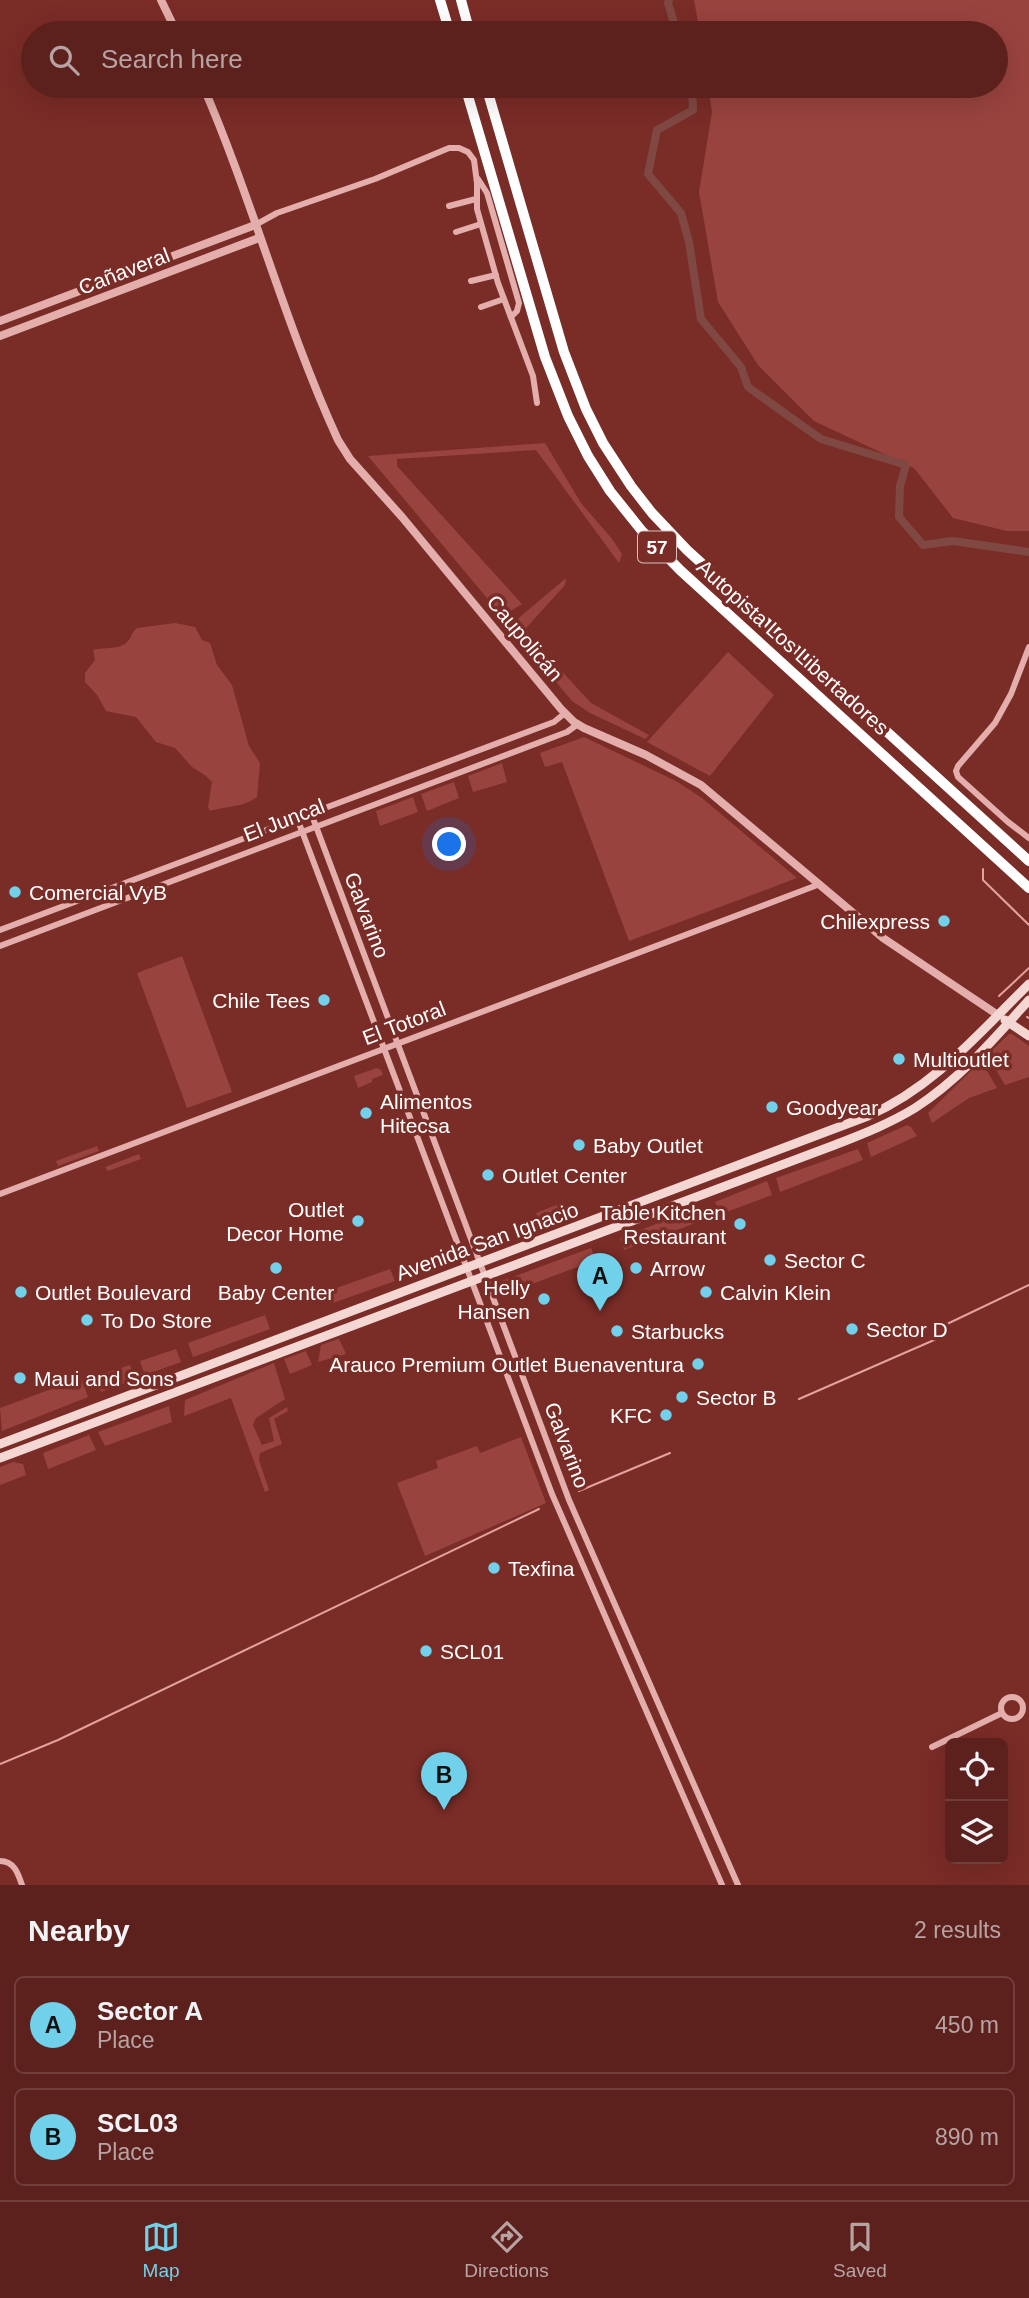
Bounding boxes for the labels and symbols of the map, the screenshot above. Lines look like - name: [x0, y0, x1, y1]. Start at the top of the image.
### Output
- street label: Cañaveral: [75, 243, 173, 299]
- road number: 57: [638, 532, 676, 562]
- street label: Autopista Los Libertadores: [692, 555, 894, 739]
- street label: Caupolicán: [482, 590, 568, 686]
- street label: El Juncal: [240, 794, 328, 846]
- your location: [432, 827, 466, 861]
- street label: Galvarino: [340, 869, 394, 961]
- place label: Comercial VyB: [29, 881, 167, 904]
- marker: Comercial VyB: [7, 884, 23, 900]
- place label: Chilexpress: [820, 910, 930, 933]
- marker: Chilexpress: [936, 913, 952, 929]
- place label: Chile Tees: [212, 989, 310, 1012]
- marker: Chile Tees: [316, 992, 332, 1008]
- street label: El Totoral: [359, 997, 449, 1049]
- place label: Multioutlet: [913, 1048, 1009, 1071]
- marker: Multioutlet: [891, 1051, 907, 1067]
- place label: Alimentos Hitecsa: [380, 1090, 472, 1137]
- place label: Goodyear: [786, 1096, 878, 1119]
- marker: Goodyear: [764, 1099, 780, 1115]
- marker: Alimentos Hitecsa: [358, 1105, 374, 1121]
- place label: Baby Outlet: [593, 1134, 703, 1157]
- marker: Baby Outlet: [571, 1137, 587, 1153]
- place label: Outlet Center: [502, 1164, 627, 1187]
- marker: Outlet Center: [480, 1167, 496, 1183]
- street label: Avenida San Ignacio: [393, 1197, 581, 1285]
- place label: Outlet Decor Home: [226, 1198, 344, 1245]
- place label: Table Kitchen Restaurant: [600, 1201, 726, 1248]
- marker: Outlet Decor Home: [350, 1213, 366, 1229]
- marker: Table Kitchen Restaurant: [732, 1216, 748, 1232]
- place label: Sector C: [784, 1249, 866, 1272]
- marker: Sector C: [762, 1252, 778, 1268]
- pin: A: [577, 1253, 623, 1311]
- place label: Arrow: [650, 1257, 706, 1280]
- marker: Baby Center: [268, 1260, 284, 1276]
- marker: Arrow: [628, 1260, 644, 1276]
- place label: Helly Hansen: [458, 1276, 530, 1323]
- place label: Outlet Boulevard: [35, 1281, 191, 1304]
- place label: Baby Center: [218, 1281, 334, 1304]
- place label: Calvin Klein: [720, 1281, 831, 1304]
- marker: Outlet Boulevard: [13, 1284, 29, 1300]
- marker: Calvin Klein: [698, 1284, 714, 1300]
- marker: Helly Hansen: [536, 1291, 552, 1307]
- place label: To Do Store: [101, 1309, 212, 1332]
- marker: To Do Store: [79, 1312, 95, 1328]
- place label: Sector D: [866, 1318, 948, 1341]
- place label: Starbucks: [631, 1320, 724, 1343]
- marker: Sector D: [844, 1321, 860, 1337]
- marker: Starbucks: [609, 1323, 625, 1339]
- place label: Arauco Premium Outlet Buenaventura: [329, 1353, 684, 1376]
- marker: Arauco Premium Outlet Buenaventura: [690, 1356, 706, 1372]
- place label: Maui and Sons: [34, 1367, 174, 1390]
- marker: Maui and Sons: [12, 1370, 28, 1386]
- place label: Sector B: [696, 1386, 777, 1409]
- marker: Sector B: [674, 1389, 690, 1405]
- street label: Galvarino: [540, 1399, 594, 1491]
- place label: KFC: [610, 1404, 652, 1427]
- marker: KFC: [658, 1407, 674, 1423]
- place label: Texfina: [508, 1557, 575, 1580]
- marker: Texfina: [486, 1560, 502, 1576]
- place label: SCL01: [440, 1640, 504, 1663]
- marker: SCL01: [418, 1643, 434, 1659]
- pin: B: [421, 1752, 467, 1810]

